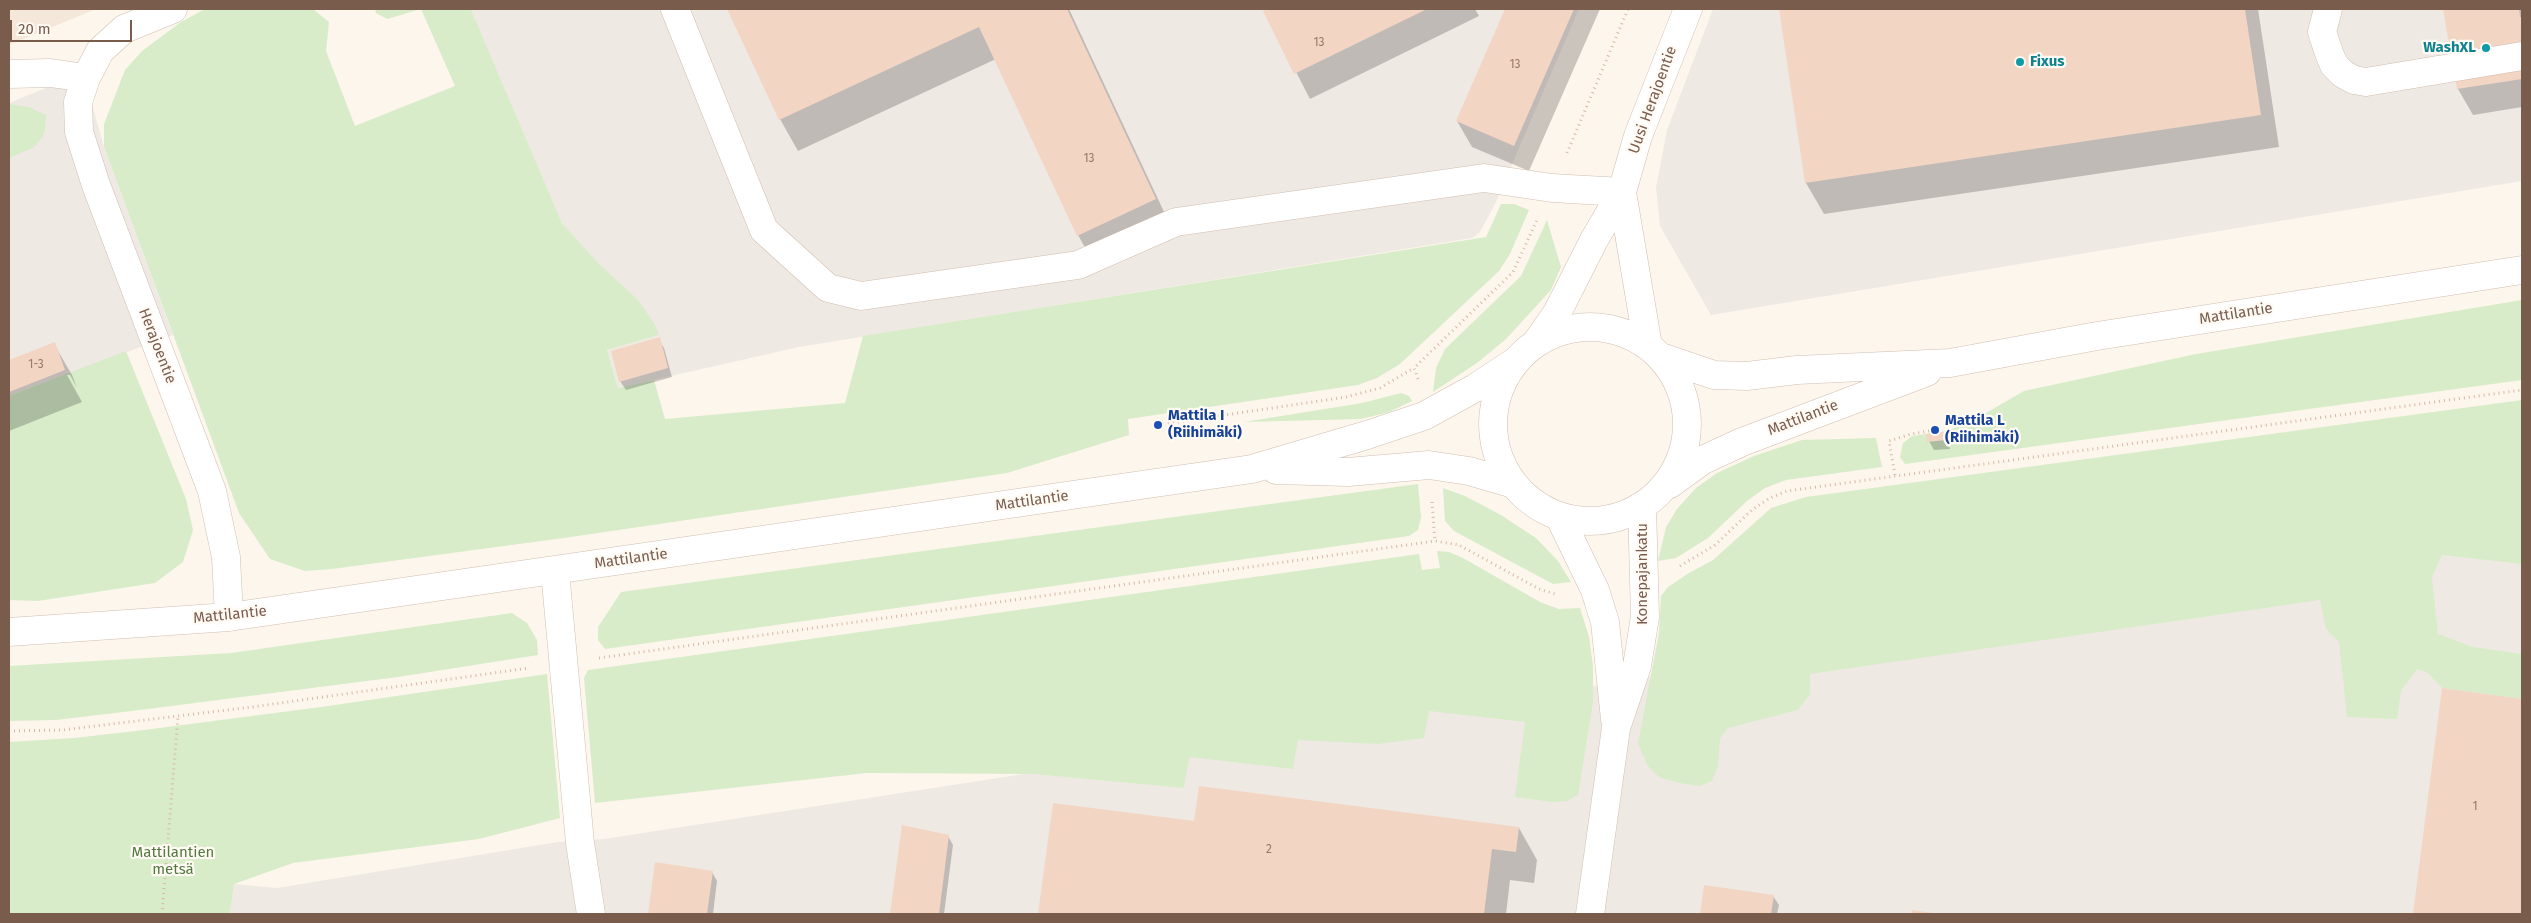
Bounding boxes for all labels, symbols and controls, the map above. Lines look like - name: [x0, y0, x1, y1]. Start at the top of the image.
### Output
- scale bar: [12, 10, 135, 42]
- text: 20 m: [18, 20, 51, 38]
- house number: 13: [1313, 36, 1325, 50]
- place label: WashXL: [2423, 39, 2476, 57]
- marker: WashXL: [2480, 42, 2492, 54]
- street label: Uusi Herajoentie: [1625, 44, 1681, 156]
- place label: Fixus: [2030, 53, 2064, 71]
- marker: Fixus: [2014, 56, 2026, 68]
- house number: 13: [1509, 58, 1521, 72]
- house number: 13: [1083, 152, 1095, 166]
- street label: Mattilantie: [2198, 299, 2274, 329]
- street label: Herajoentie: [134, 306, 180, 386]
- house number: 1-3: [28, 358, 44, 372]
- street label: Mattilantie: [1765, 396, 1841, 440]
- place label: Mattila I (Riihimäki): [1168, 407, 1242, 442]
- place label: Mattila L (Riihimäki): [1945, 412, 2019, 447]
- marker: Mattila I (Riihimäki): [1152, 419, 1164, 431]
- marker: Mattila L (Riihimäki): [1929, 424, 1941, 436]
- street label: Mattilantie: [994, 487, 1070, 515]
- street label: Konepajankatu: [1634, 523, 1652, 625]
- street label: Mattilantie: [593, 545, 669, 573]
- street label: Mattilantie: [192, 602, 268, 628]
- house number: 1: [2472, 800, 2478, 814]
- house number: 2: [1266, 843, 1272, 857]
- park label: Mattilantien metsä: [132, 844, 214, 879]

